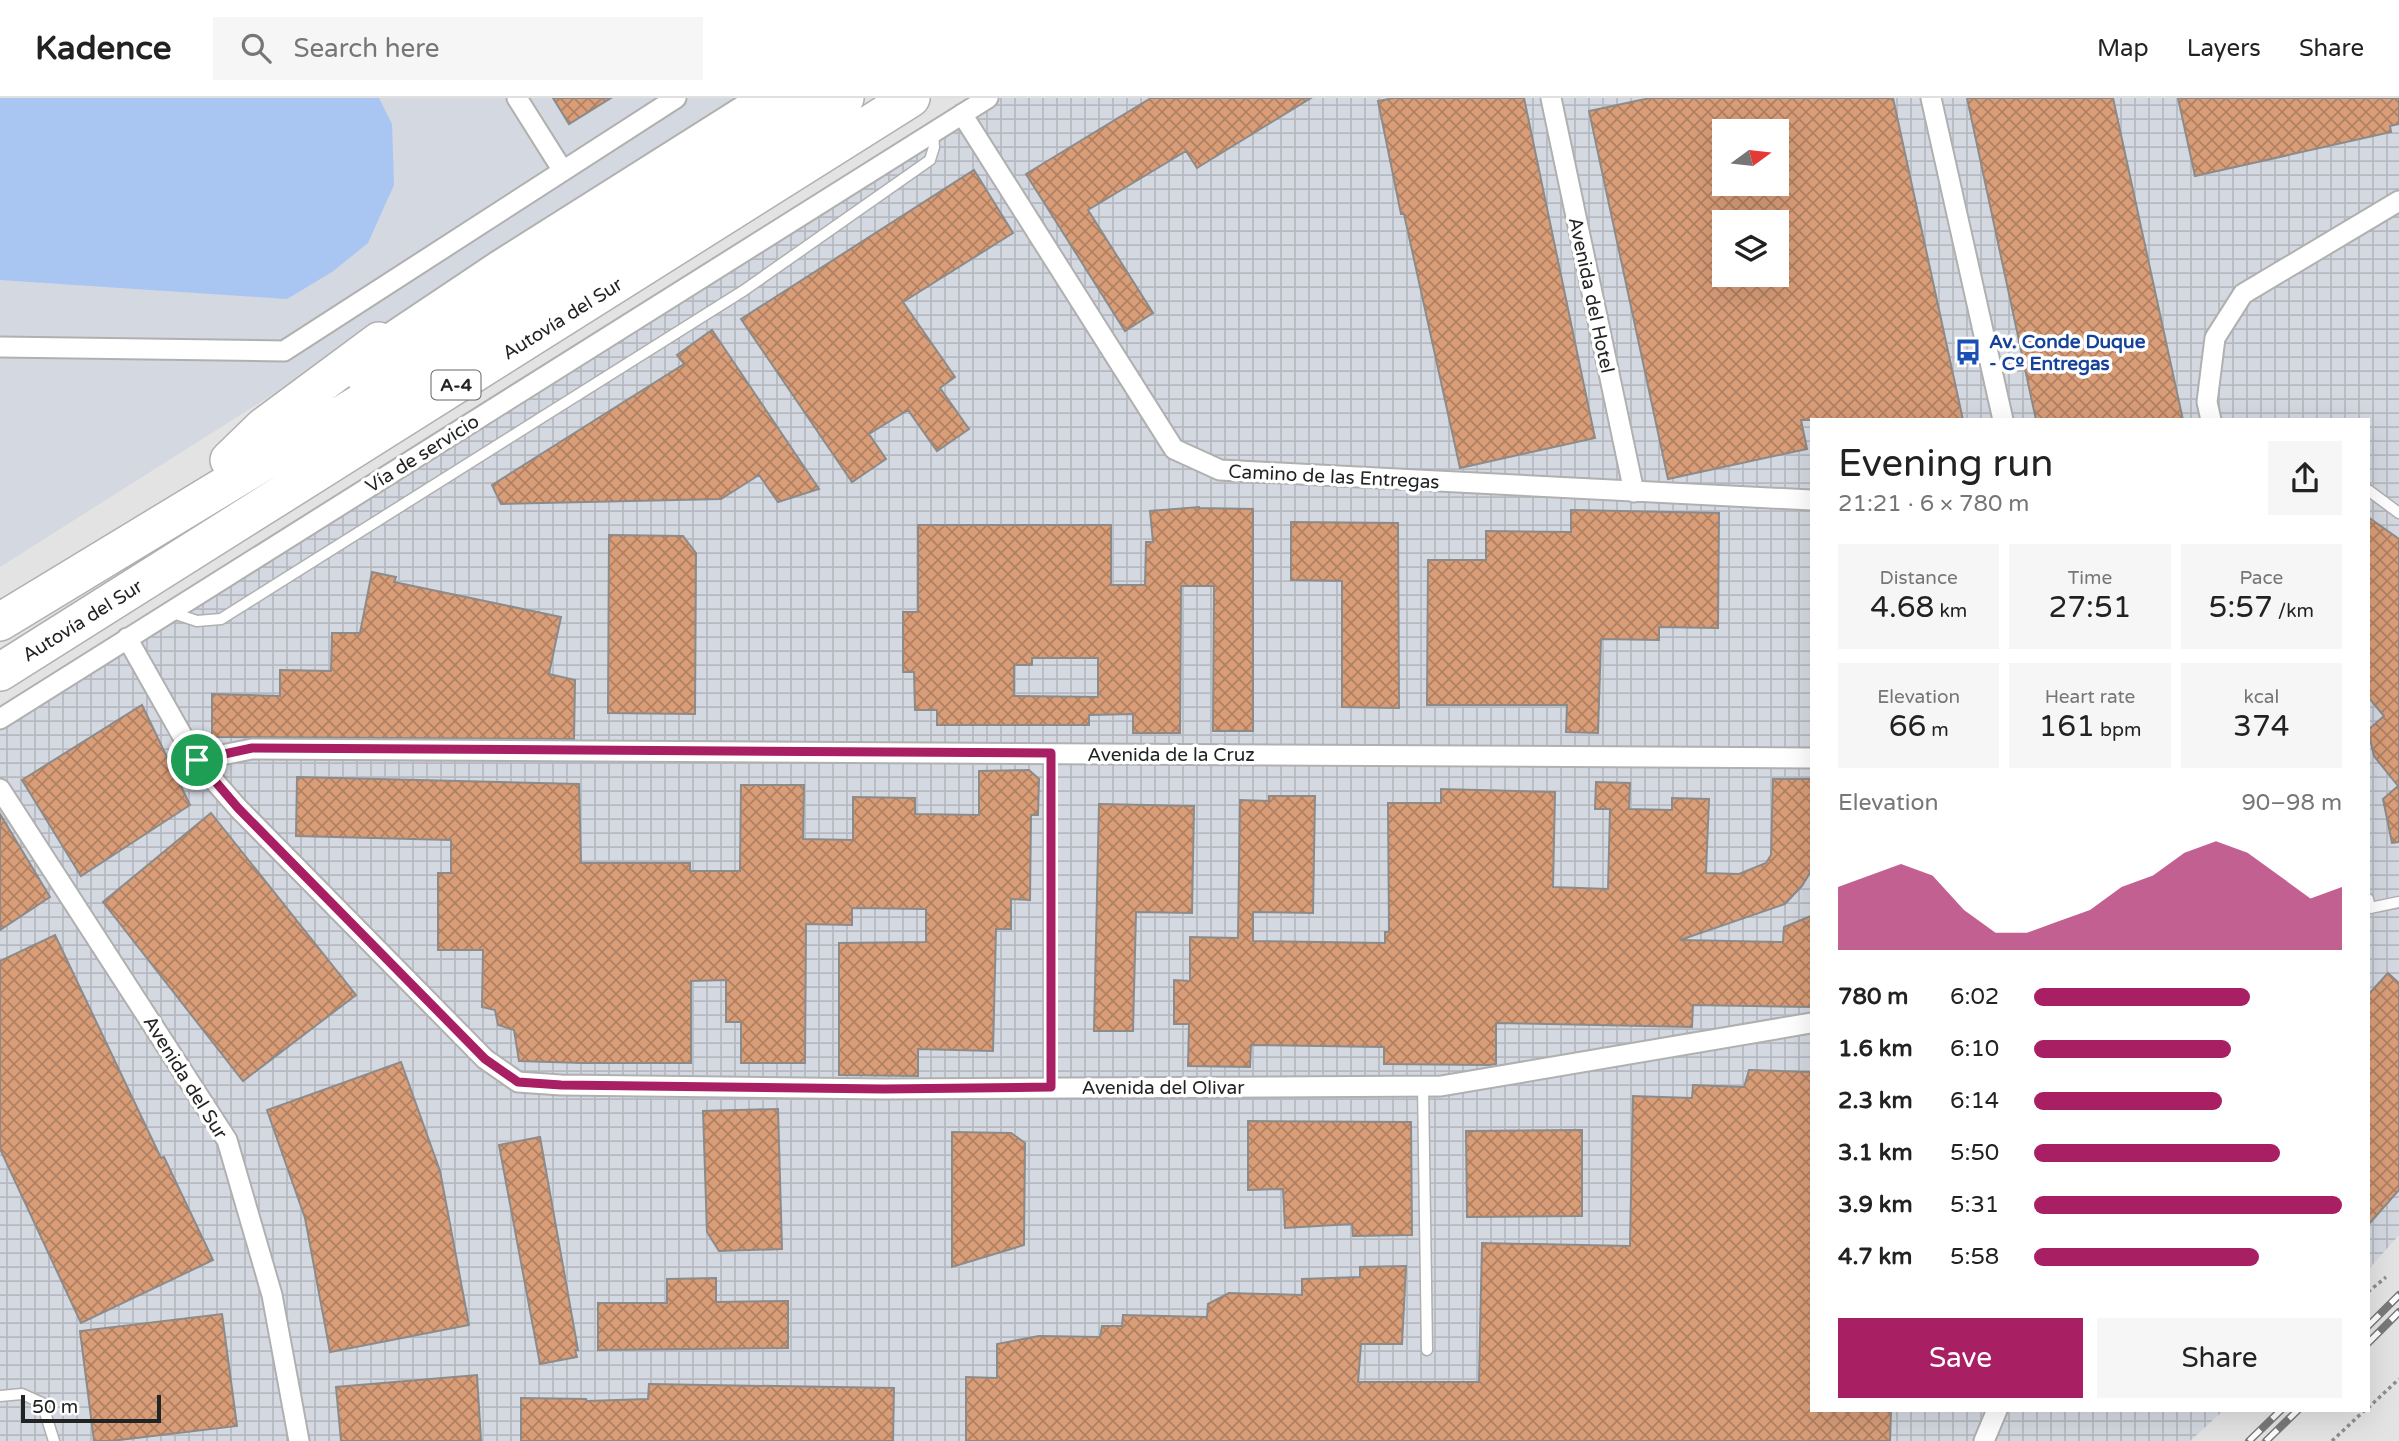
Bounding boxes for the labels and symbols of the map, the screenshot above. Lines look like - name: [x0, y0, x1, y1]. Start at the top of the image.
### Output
- north arrow: [1712, 119, 1788, 196]
- street label: Avenida del Hotel: [1564, 215, 1618, 375]
- street label: Autovía del Sur: [499, 273, 627, 365]
- place label: Av. Conde Duque - Cº Entregas: [1989, 331, 2146, 376]
- bus stop icon: Av. Conde Duque - Cº Entregas: [1953, 337, 1983, 367]
- road number: A-4: [432, 370, 480, 400]
- street label: Vía de servicio: [362, 410, 483, 497]
- street label: Camino de las Entregas: [1228, 460, 1440, 494]
- street label: Autovía del Sur: [19, 575, 147, 667]
- pin: [167, 730, 227, 790]
- street label: Avenida de la Cruz: [1087, 744, 1255, 766]
- street label: Avenida del Sur: [138, 1012, 232, 1144]
- street label: Avenida del Olivar: [1081, 1077, 1245, 1099]
- scale bar: [21, 1392, 161, 1424]

